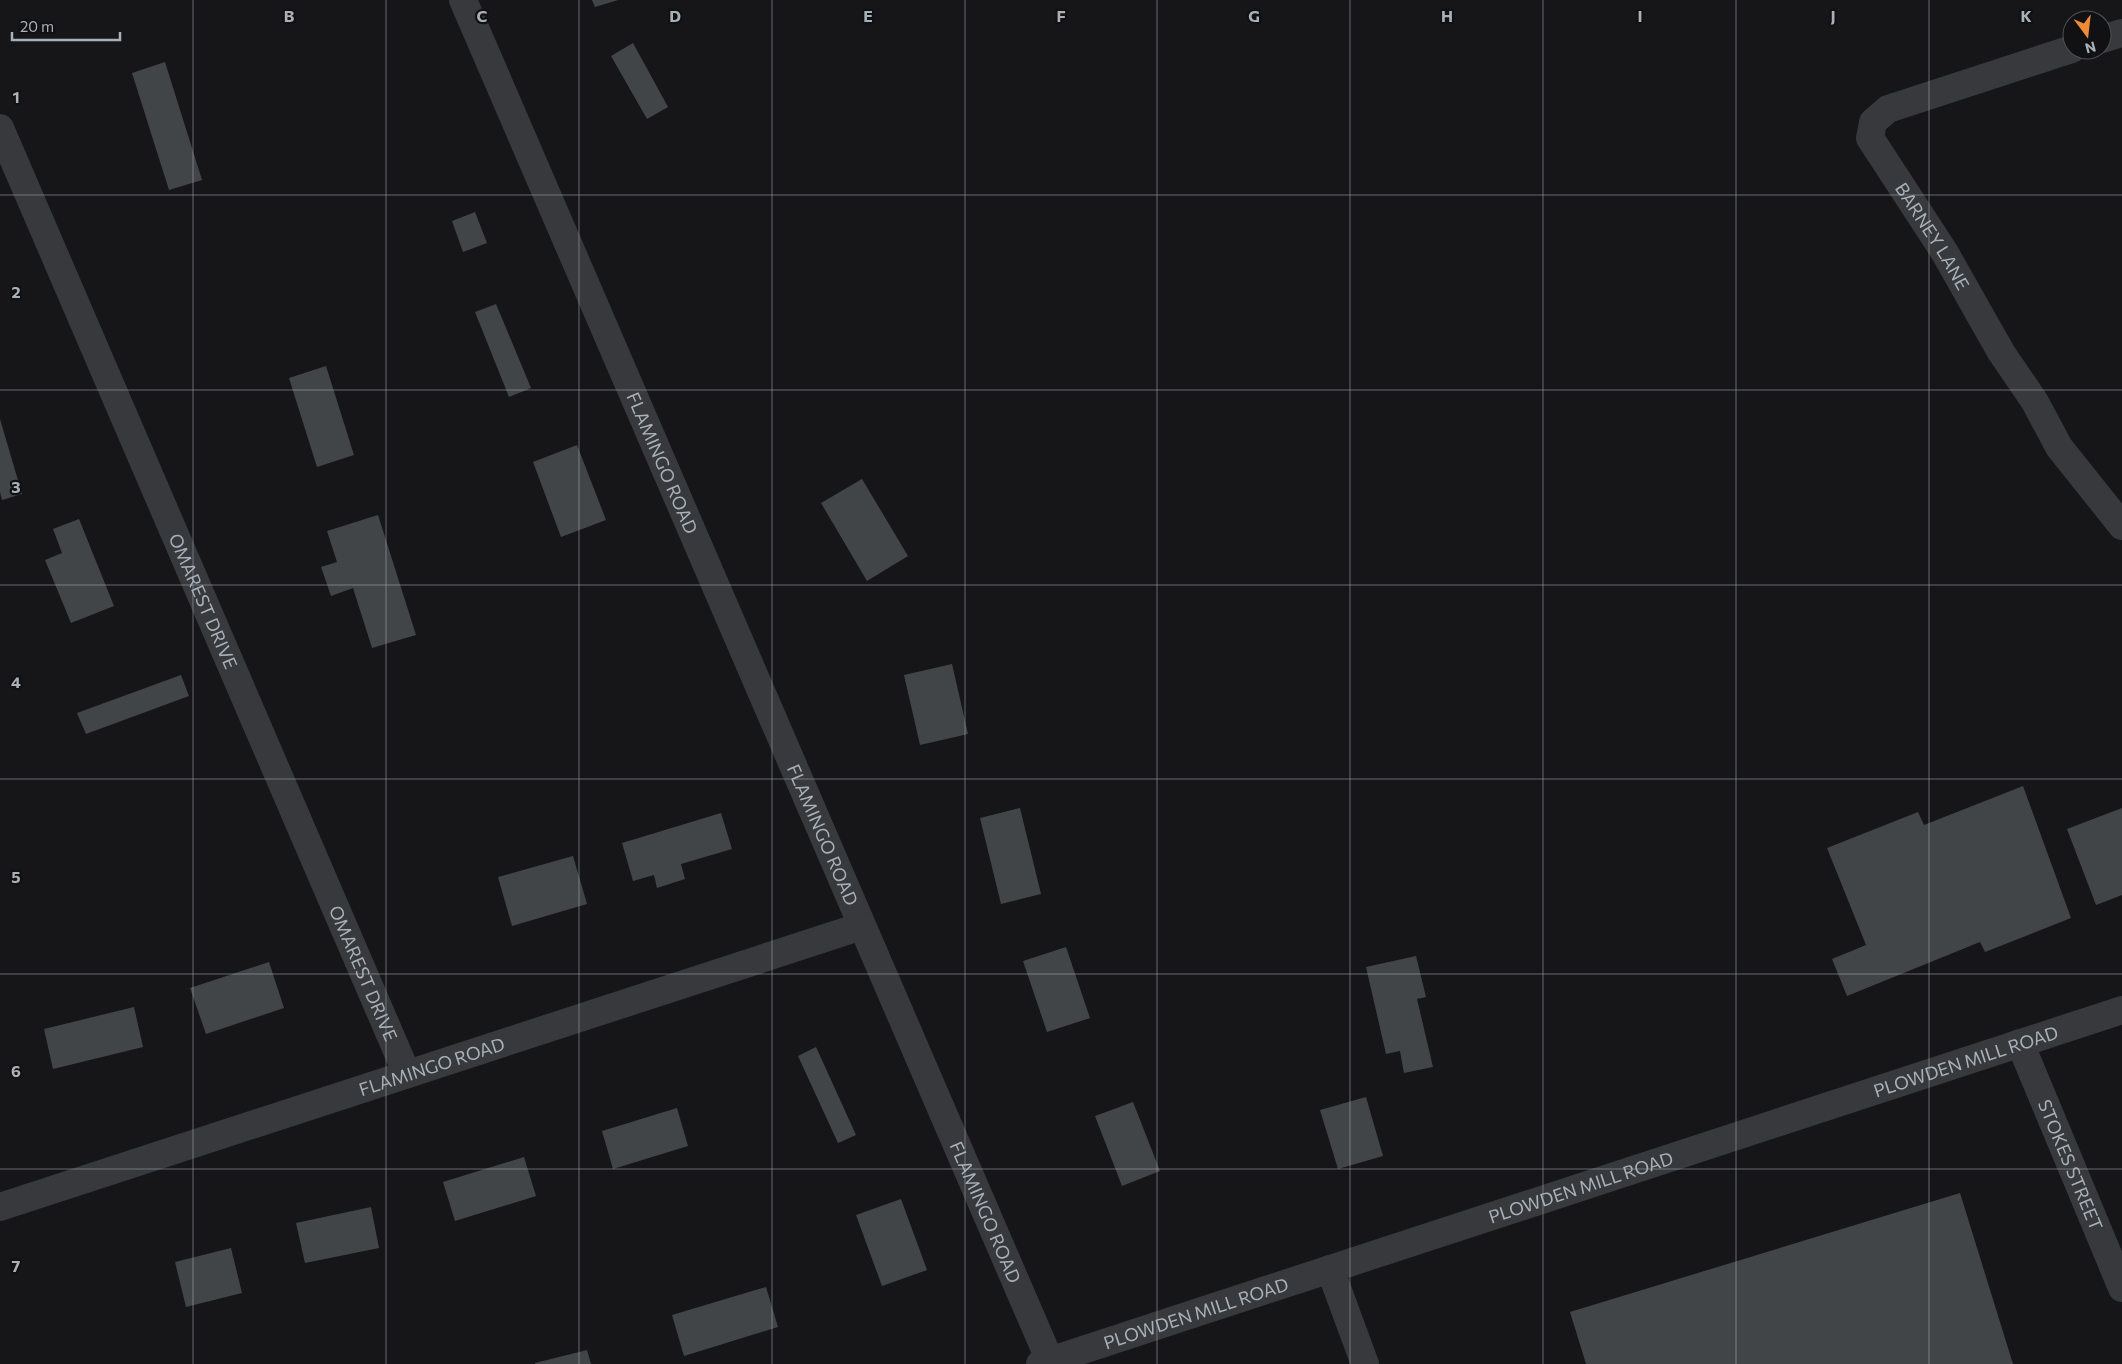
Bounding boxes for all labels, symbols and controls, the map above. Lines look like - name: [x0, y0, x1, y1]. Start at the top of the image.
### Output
- text: B: [284, 6, 295, 25]
- text: C: [477, 6, 488, 25]
- text: D: [669, 6, 681, 25]
- text: E: [863, 6, 873, 25]
- text: F: [1056, 6, 1066, 25]
- text: G: [1248, 6, 1260, 25]
- text: H: [1441, 6, 1453, 25]
- text: I: [1637, 6, 1643, 25]
- text: J: [1830, 6, 1836, 25]
- text: K: [2020, 6, 2032, 25]
- scale bar: [12, 10, 120, 42]
- north arrow: [2062, 10, 2112, 60]
- text: 20 m: [20, 17, 54, 35]
- text: N: [2083, 38, 2098, 58]
- text: 1: [12, 87, 20, 106]
- street label: BARNEY LANE: [1891, 178, 1974, 293]
- text: 2: [11, 282, 21, 301]
- street label: FLAMINGO ROAD: [622, 389, 703, 537]
- text: 3: [11, 477, 21, 496]
- street label: OMAREST DRIVE: [165, 530, 242, 672]
- text: 4: [11, 672, 21, 691]
- street label: FLAMINGO ROAD: [783, 761, 863, 909]
- text: 5: [11, 867, 21, 886]
- street label: OMAREST DRIVE: [325, 902, 402, 1044]
- street label: PLOWDEN MILL ROAD: [1871, 1021, 2061, 1102]
- street label: FLAMINGO ROAD: [356, 1032, 507, 1100]
- text: 6: [11, 1061, 21, 1080]
- street label: STOKES STREET: [2034, 1096, 2108, 1234]
- street label: FLAMINGO ROAD: [946, 1138, 1026, 1286]
- street label: PLOWDEN MILL ROAD: [1486, 1147, 1676, 1228]
- text: 7: [12, 1256, 21, 1275]
- street label: PLOWDEN MILL ROAD: [1101, 1273, 1291, 1353]

